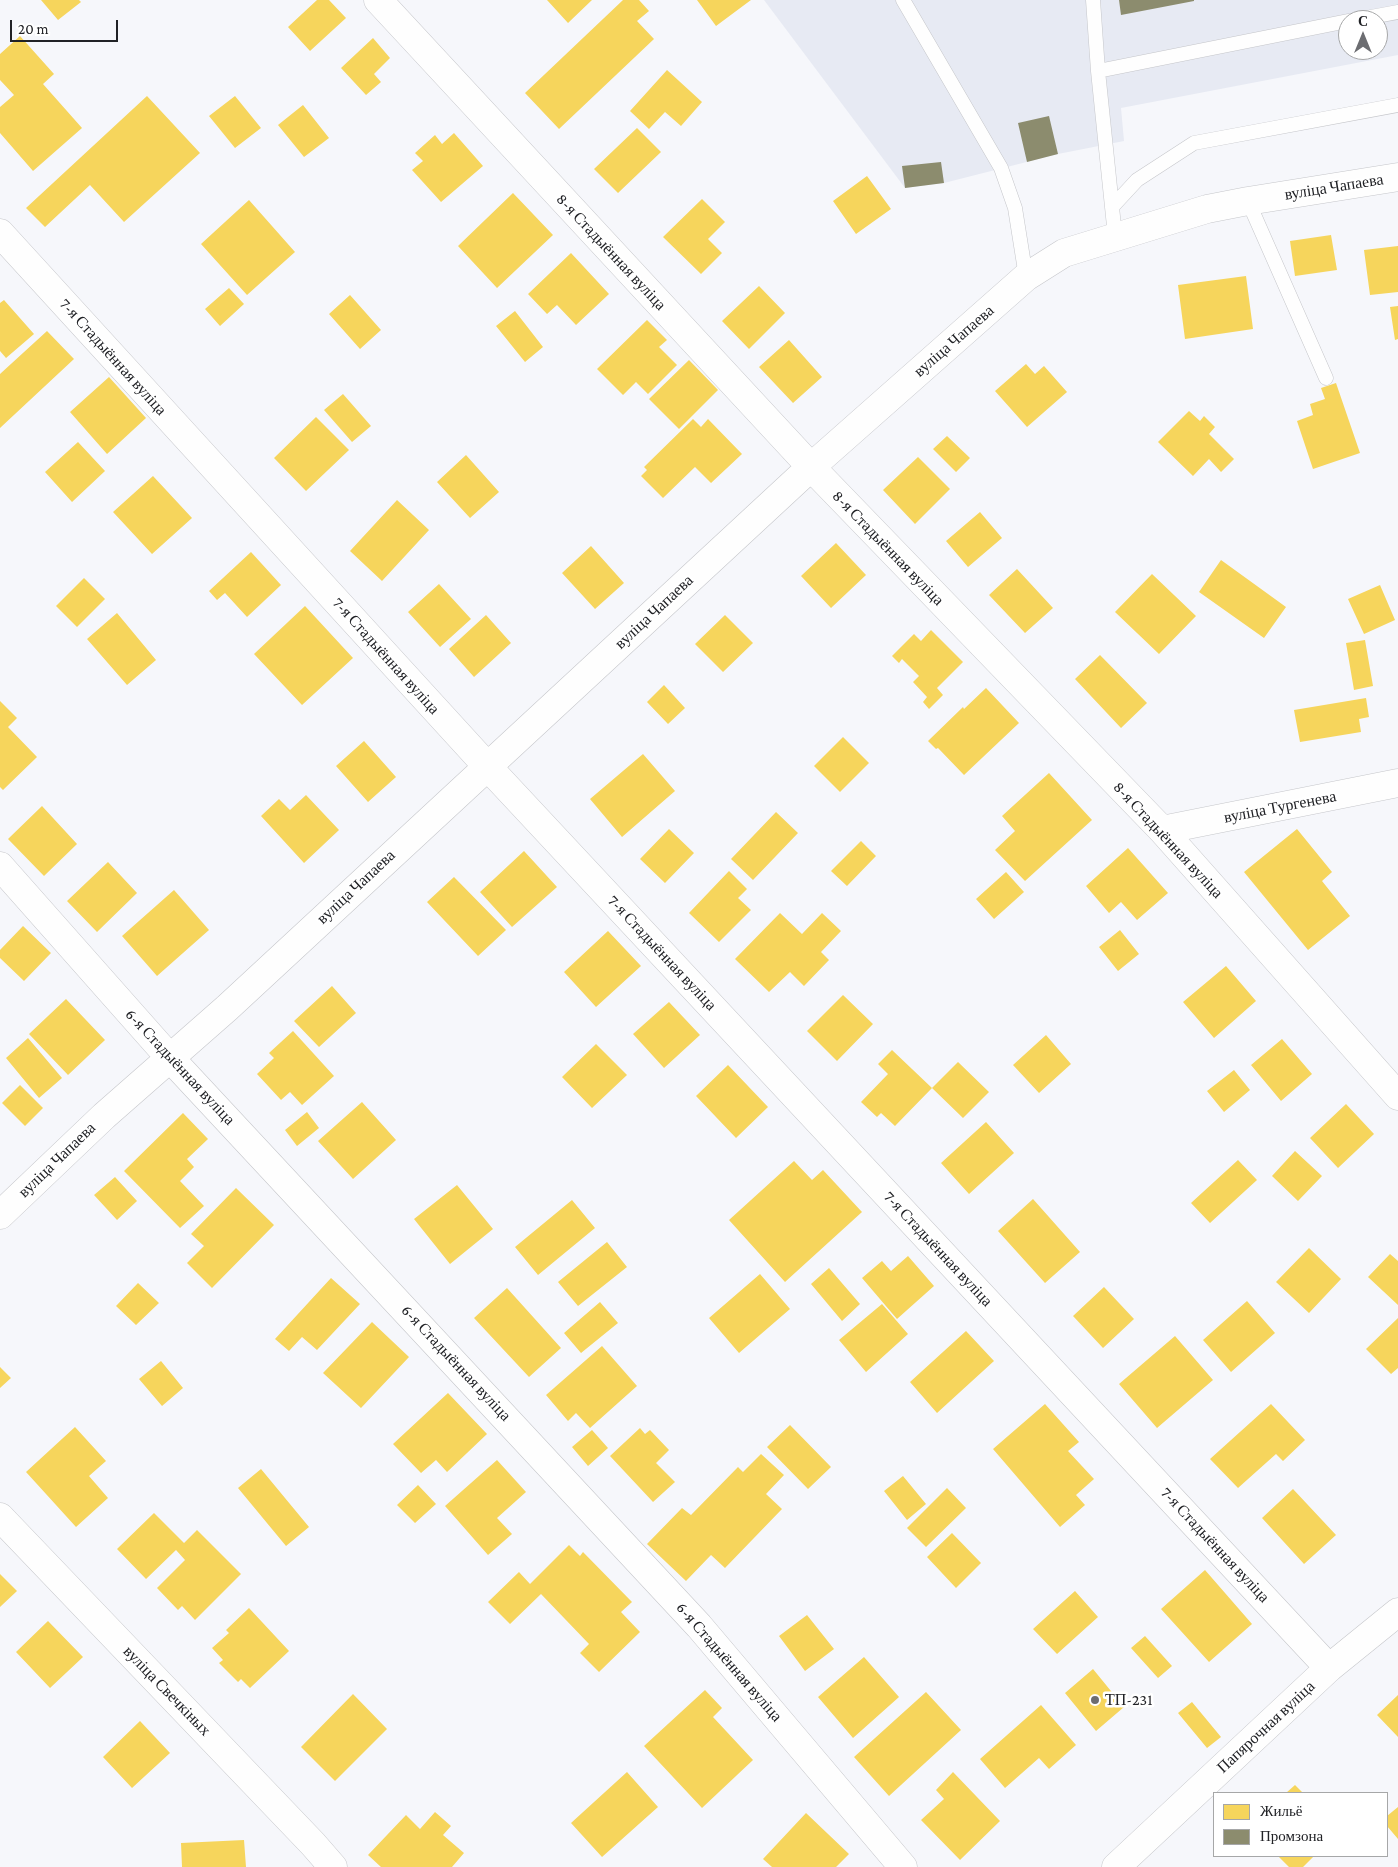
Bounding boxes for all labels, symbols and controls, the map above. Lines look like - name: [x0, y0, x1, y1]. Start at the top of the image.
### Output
- scale bar: [12, 10, 120, 42]
- north arrow: [1338, 10, 1388, 60]
- text: С: [1358, 13, 1368, 29]
- text: 20 m: [18, 21, 49, 37]
- street label: вуліца Чапаева: [1283, 170, 1385, 204]
- street label: 8-я Стадыённая вуліца: [552, 190, 670, 314]
- street label: 7-я Стадыённая вуліца: [55, 294, 171, 420]
- street label: вуліца Чапаева: [910, 301, 998, 381]
- street label: 8-я Стадыённая вуліца: [828, 486, 948, 610]
- street label: вуліца Чапаева: [611, 571, 697, 653]
- street label: 7-я Стадыённая вуліца: [328, 593, 444, 719]
- street label: 8-я Стадыённая вуліца: [1109, 778, 1227, 902]
- street label: вуліца Тургенева: [1222, 787, 1338, 827]
- street label: вуліца Чапаева: [313, 846, 399, 928]
- street label: 7-я Стадыённая вуліца: [603, 891, 721, 1015]
- street label: 6-я Стадыённая вуліца: [121, 1005, 239, 1129]
- street label: вуліца Чапаева: [14, 1118, 100, 1202]
- street label: 7-я Стадыённая вуліца: [879, 1187, 997, 1311]
- street label: 6-я Стадыённая вуліца: [397, 1301, 515, 1425]
- street label: 7-я Стадыённая вуліца: [1156, 1483, 1274, 1607]
- street label: 6-я Стадыённая вуліца: [672, 1598, 786, 1726]
- street label: вуліца Свечкіных: [119, 1642, 215, 1740]
- street label: Папярочная вуліца: [1213, 1677, 1319, 1777]
- place label: ТП-231: [1105, 1690, 1152, 1710]
- marker: ТП-231: [1089, 1694, 1101, 1706]
- legend: [1213, 1792, 1388, 1857]
- text: Жильё: [1260, 1803, 1302, 1819]
- text: Промзона: [1260, 1828, 1323, 1844]

